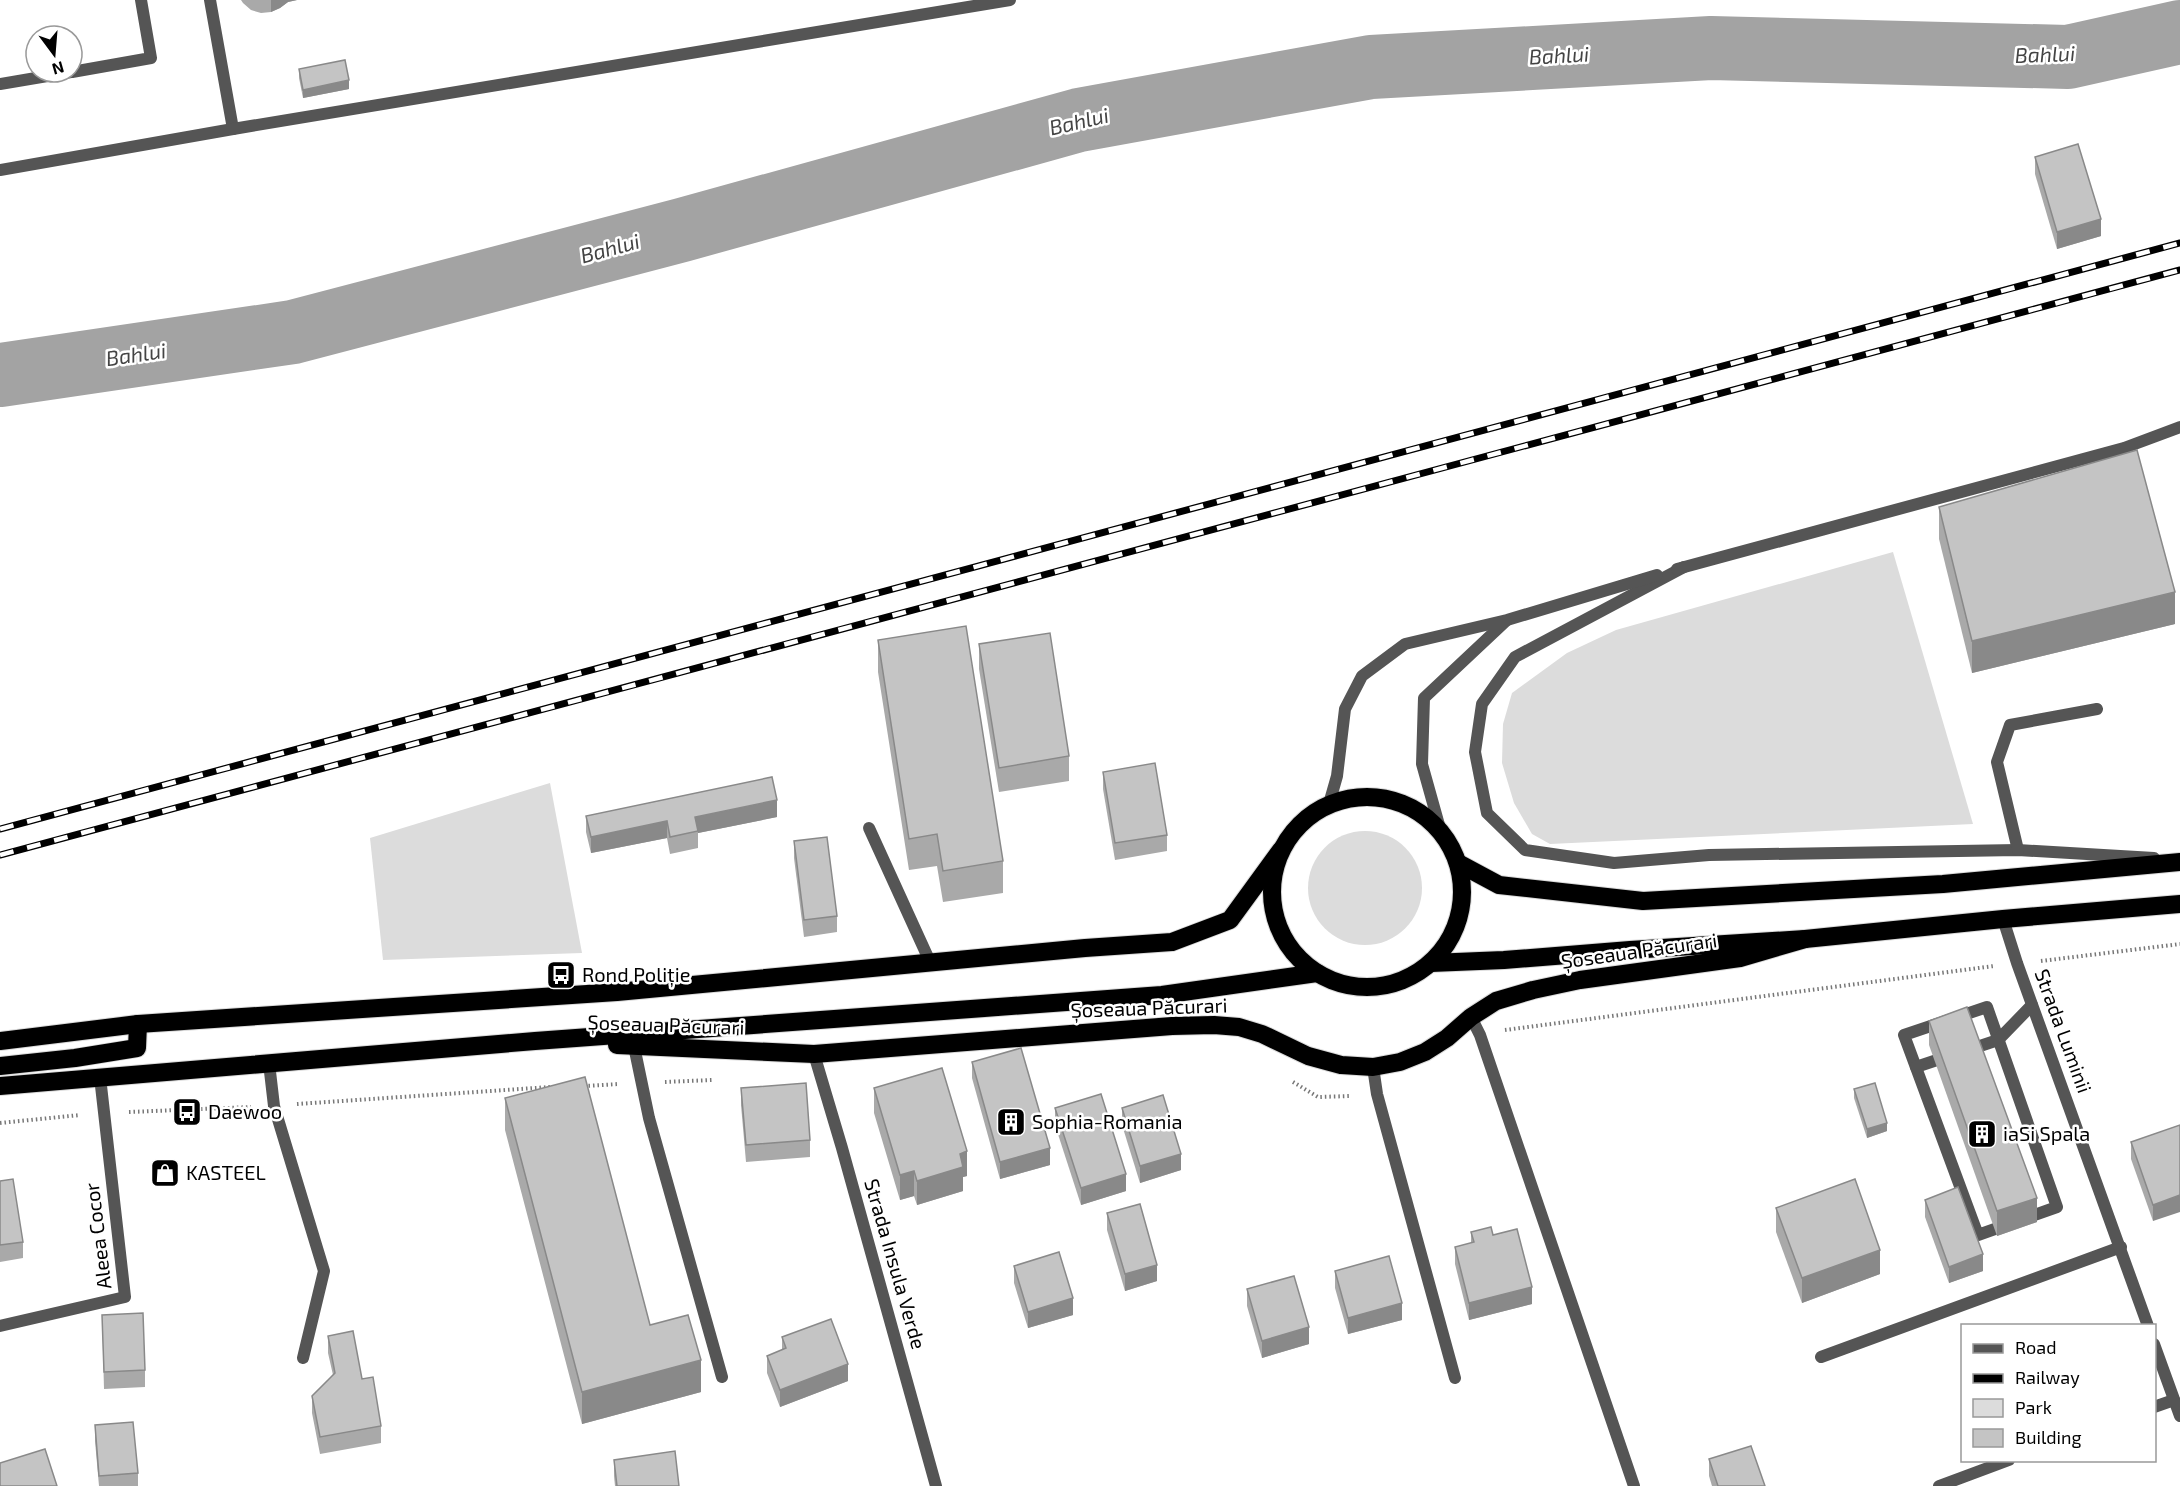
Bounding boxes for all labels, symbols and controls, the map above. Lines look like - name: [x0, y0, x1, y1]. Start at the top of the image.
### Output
- north arrow: [24, 24, 84, 84]
- water label: Bahlui: [1528, 40, 1590, 69]
- water label: Bahlui: [2014, 40, 2076, 67]
- text: N: [50, 58, 66, 80]
- water label: Bahlui: [1046, 102, 1111, 140]
- water label: Bahlui: [577, 228, 642, 267]
- water label: Bahlui: [104, 337, 167, 370]
- street label: Șoseaua Păcurari: [1559, 927, 1719, 975]
- bus stop icon: Rond Poliție: [545, 959, 577, 991]
- place label: Rond Poliție: [582, 962, 690, 988]
- street label: Strada Luminii: [2030, 965, 2098, 1096]
- street label: Șoseaua Păcurari: [1070, 992, 1228, 1024]
- street label: Șoseaua Păcurari: [587, 1009, 745, 1041]
- bus stop icon: Daewoo: [171, 1096, 203, 1128]
- place label: Daewoo: [208, 1099, 282, 1123]
- building icon: Sophia-Romania: [995, 1106, 1027, 1138]
- place label: Sophia-Romania: [1032, 1109, 1182, 1133]
- building icon: iaSi Spala: [1966, 1118, 1998, 1150]
- place label: iaSi Spala: [2003, 1121, 2090, 1145]
- shop icon: KASTEEL: [149, 1157, 181, 1189]
- place label: KASTEEL: [186, 1160, 266, 1184]
- street label: Strada Insula Verde: [860, 1176, 932, 1352]
- street label: Aleea Cocor: [79, 1182, 115, 1291]
- legend: [1961, 1324, 2156, 1462]
- text: Road: [2015, 1336, 2056, 1358]
- text: Railway: [2015, 1366, 2080, 1388]
- text: Park: [2015, 1396, 2052, 1418]
- text: Building: [2015, 1426, 2082, 1448]

